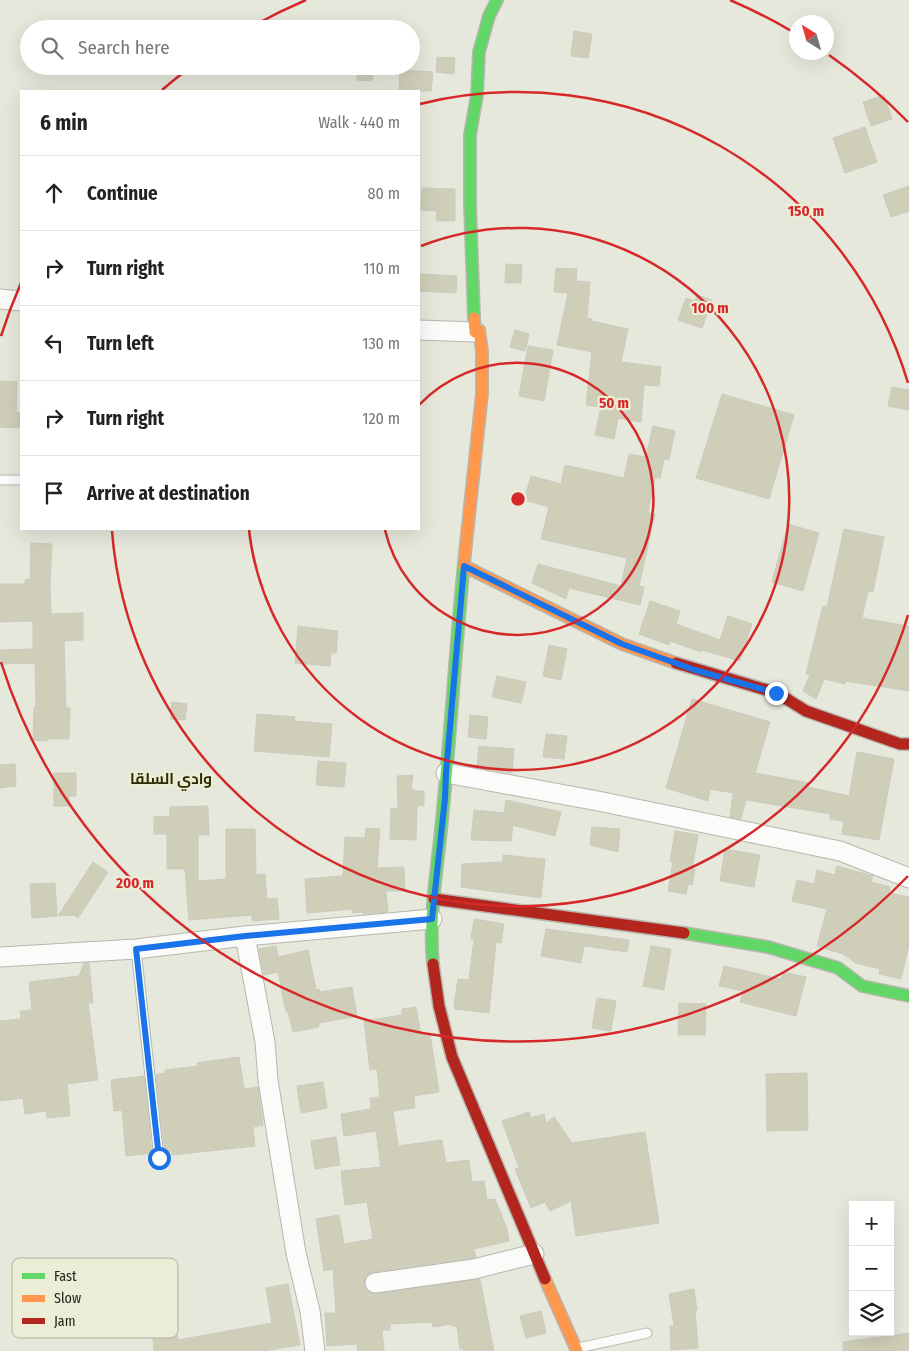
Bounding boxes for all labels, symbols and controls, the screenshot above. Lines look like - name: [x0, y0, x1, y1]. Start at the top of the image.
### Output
- north arrow: [789, 15, 834, 60]
- search box: [20, 20, 420, 75]
- icon: search: [38, 34, 66, 62]
- text: Search here: [78, 36, 170, 59]
- text: 6 min: [40, 110, 88, 136]
- text: Walk · 440 m: [318, 113, 400, 132]
- icon: ahead: [40, 179, 68, 207]
- text: Continue: [87, 182, 158, 205]
- text: 80 m: [368, 184, 400, 203]
- text: 150 m: [788, 202, 824, 220]
- icon: right: [40, 254, 68, 282]
- text: Turn right: [87, 257, 164, 280]
- text: 110 m: [363, 259, 400, 278]
- text: 100 m: [691, 299, 729, 317]
- icon: left: [40, 329, 68, 357]
- text: Turn left: [87, 332, 154, 355]
- text: 130 m: [362, 334, 400, 353]
- text: 50 m: [599, 394, 629, 412]
- icon: right: [40, 404, 68, 432]
- text: Turn right: [87, 407, 164, 430]
- text: 120 m: [362, 409, 400, 428]
- icon: arrive: [40, 479, 68, 507]
- text: Arrive at destination: [87, 482, 250, 505]
- centre of rings: [509, 490, 527, 508]
- route end: [765, 682, 788, 705]
- district label: وادي السلقا: [130, 770, 212, 791]
- text: 200 m: [115, 874, 154, 892]
- route start: [148, 1147, 171, 1170]
- map controls: [849, 1201, 894, 1336]
- button: +: [849, 1201, 894, 1246]
- button: −: [849, 1246, 894, 1291]
- legend: [12, 1258, 178, 1338]
- text: Fast: [54, 1268, 77, 1285]
- text: Slow: [54, 1290, 81, 1307]
- button: layers: [849, 1291, 894, 1336]
- text: Jam: [54, 1313, 75, 1330]

